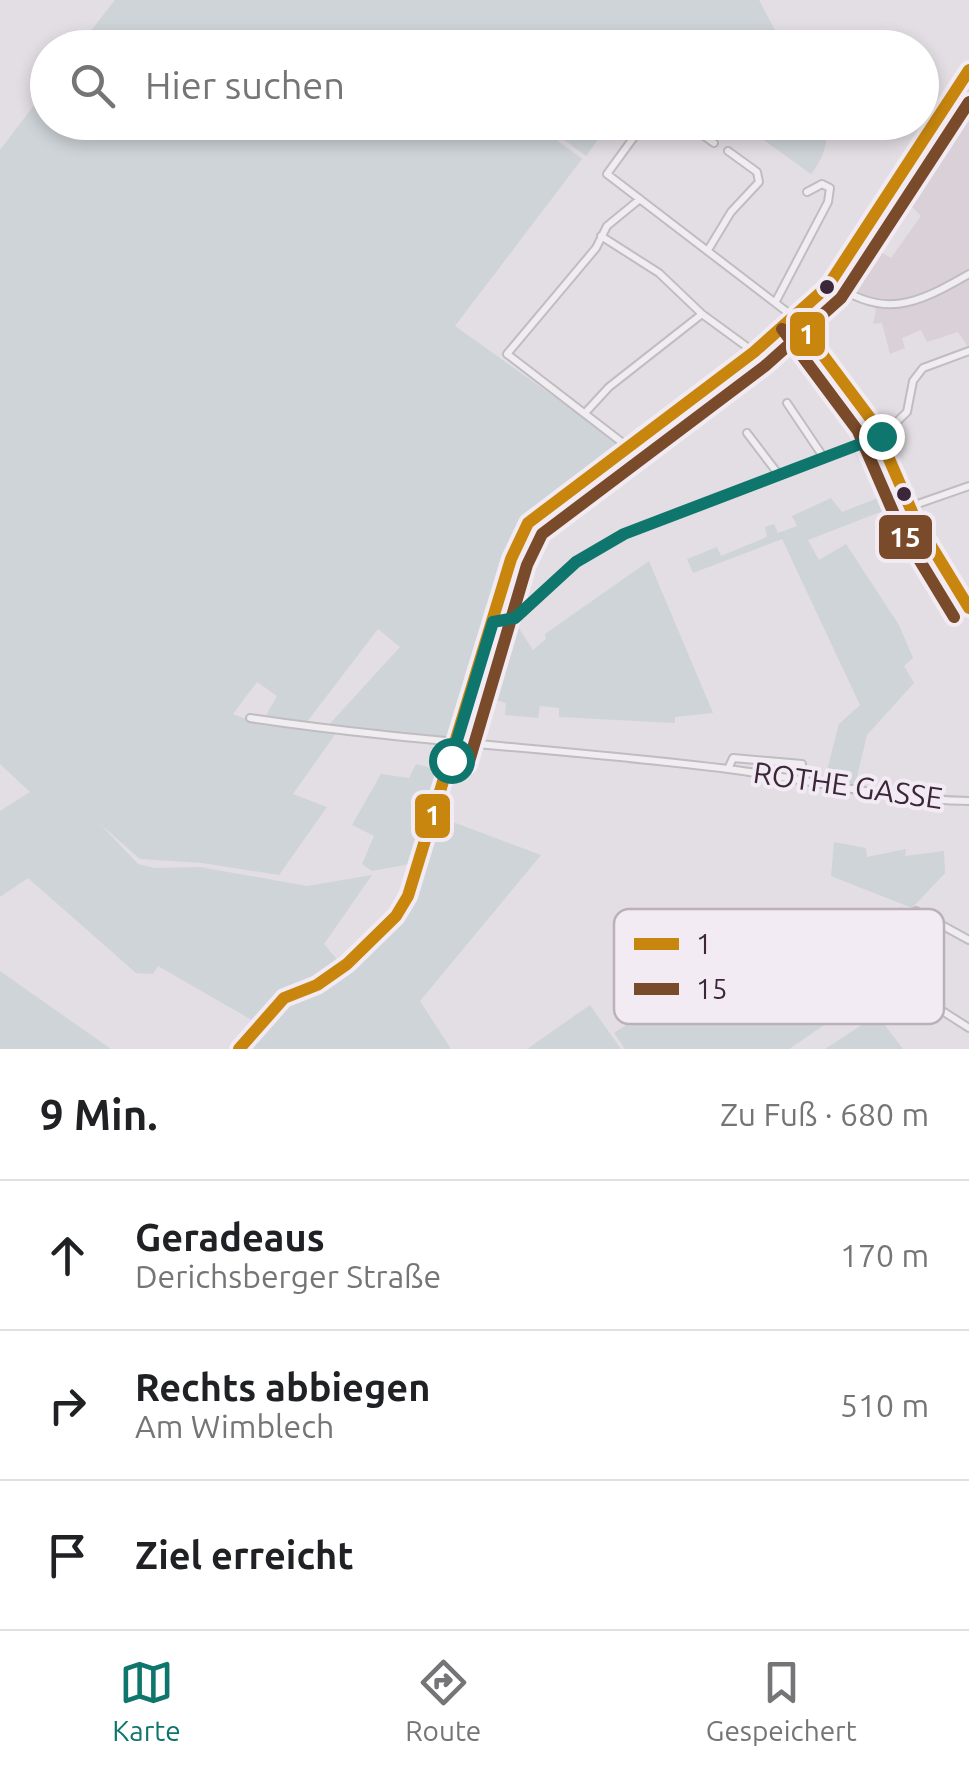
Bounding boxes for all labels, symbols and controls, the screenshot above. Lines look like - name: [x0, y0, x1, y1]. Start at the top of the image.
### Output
- search box: [30, 30, 939, 140]
- icon: search: [65, 58, 120, 113]
- text: Hier suchen: [145, 64, 345, 106]
- unlabelled marker: [817, 277, 837, 297]
- line badge: 1: [788, 310, 827, 358]
- text: 1: [799, 318, 815, 349]
- route end: [859, 414, 905, 460]
- unlabelled marker: [894, 484, 914, 504]
- line badge: 15: [877, 513, 934, 561]
- text: 15: [889, 521, 921, 552]
- route start: [429, 738, 475, 784]
- street label: ROTHE GASSE: [751, 755, 945, 815]
- line badge: 1: [413, 792, 452, 840]
- text: 1: [425, 799, 441, 830]
- legend: [614, 909, 944, 1024]
- text: 1: [696, 928, 712, 959]
- text: 15: [696, 973, 728, 1004]
- text: 9 Min.: [40, 1091, 158, 1138]
- text: Zu Fuß · 680 m: [720, 1096, 929, 1132]
- text: Geradeaus: [135, 1216, 325, 1258]
- icon: ahead: [40, 1228, 95, 1283]
- text: 170 m: [840, 1237, 929, 1273]
- text: Derichsberger Straße: [135, 1258, 441, 1294]
- text: Rechts abbiegen: [135, 1366, 430, 1408]
- icon: right: [40, 1378, 95, 1433]
- text: 510 m: [840, 1387, 929, 1423]
- text: Am Wimblech: [135, 1408, 334, 1444]
- icon: arrive: [40, 1528, 95, 1583]
- text: Ziel erreicht: [135, 1534, 354, 1576]
- tab: Karte: [112, 1655, 181, 1746]
- tab: Route: [405, 1655, 481, 1746]
- tab: Gespeichert: [706, 1655, 857, 1746]

